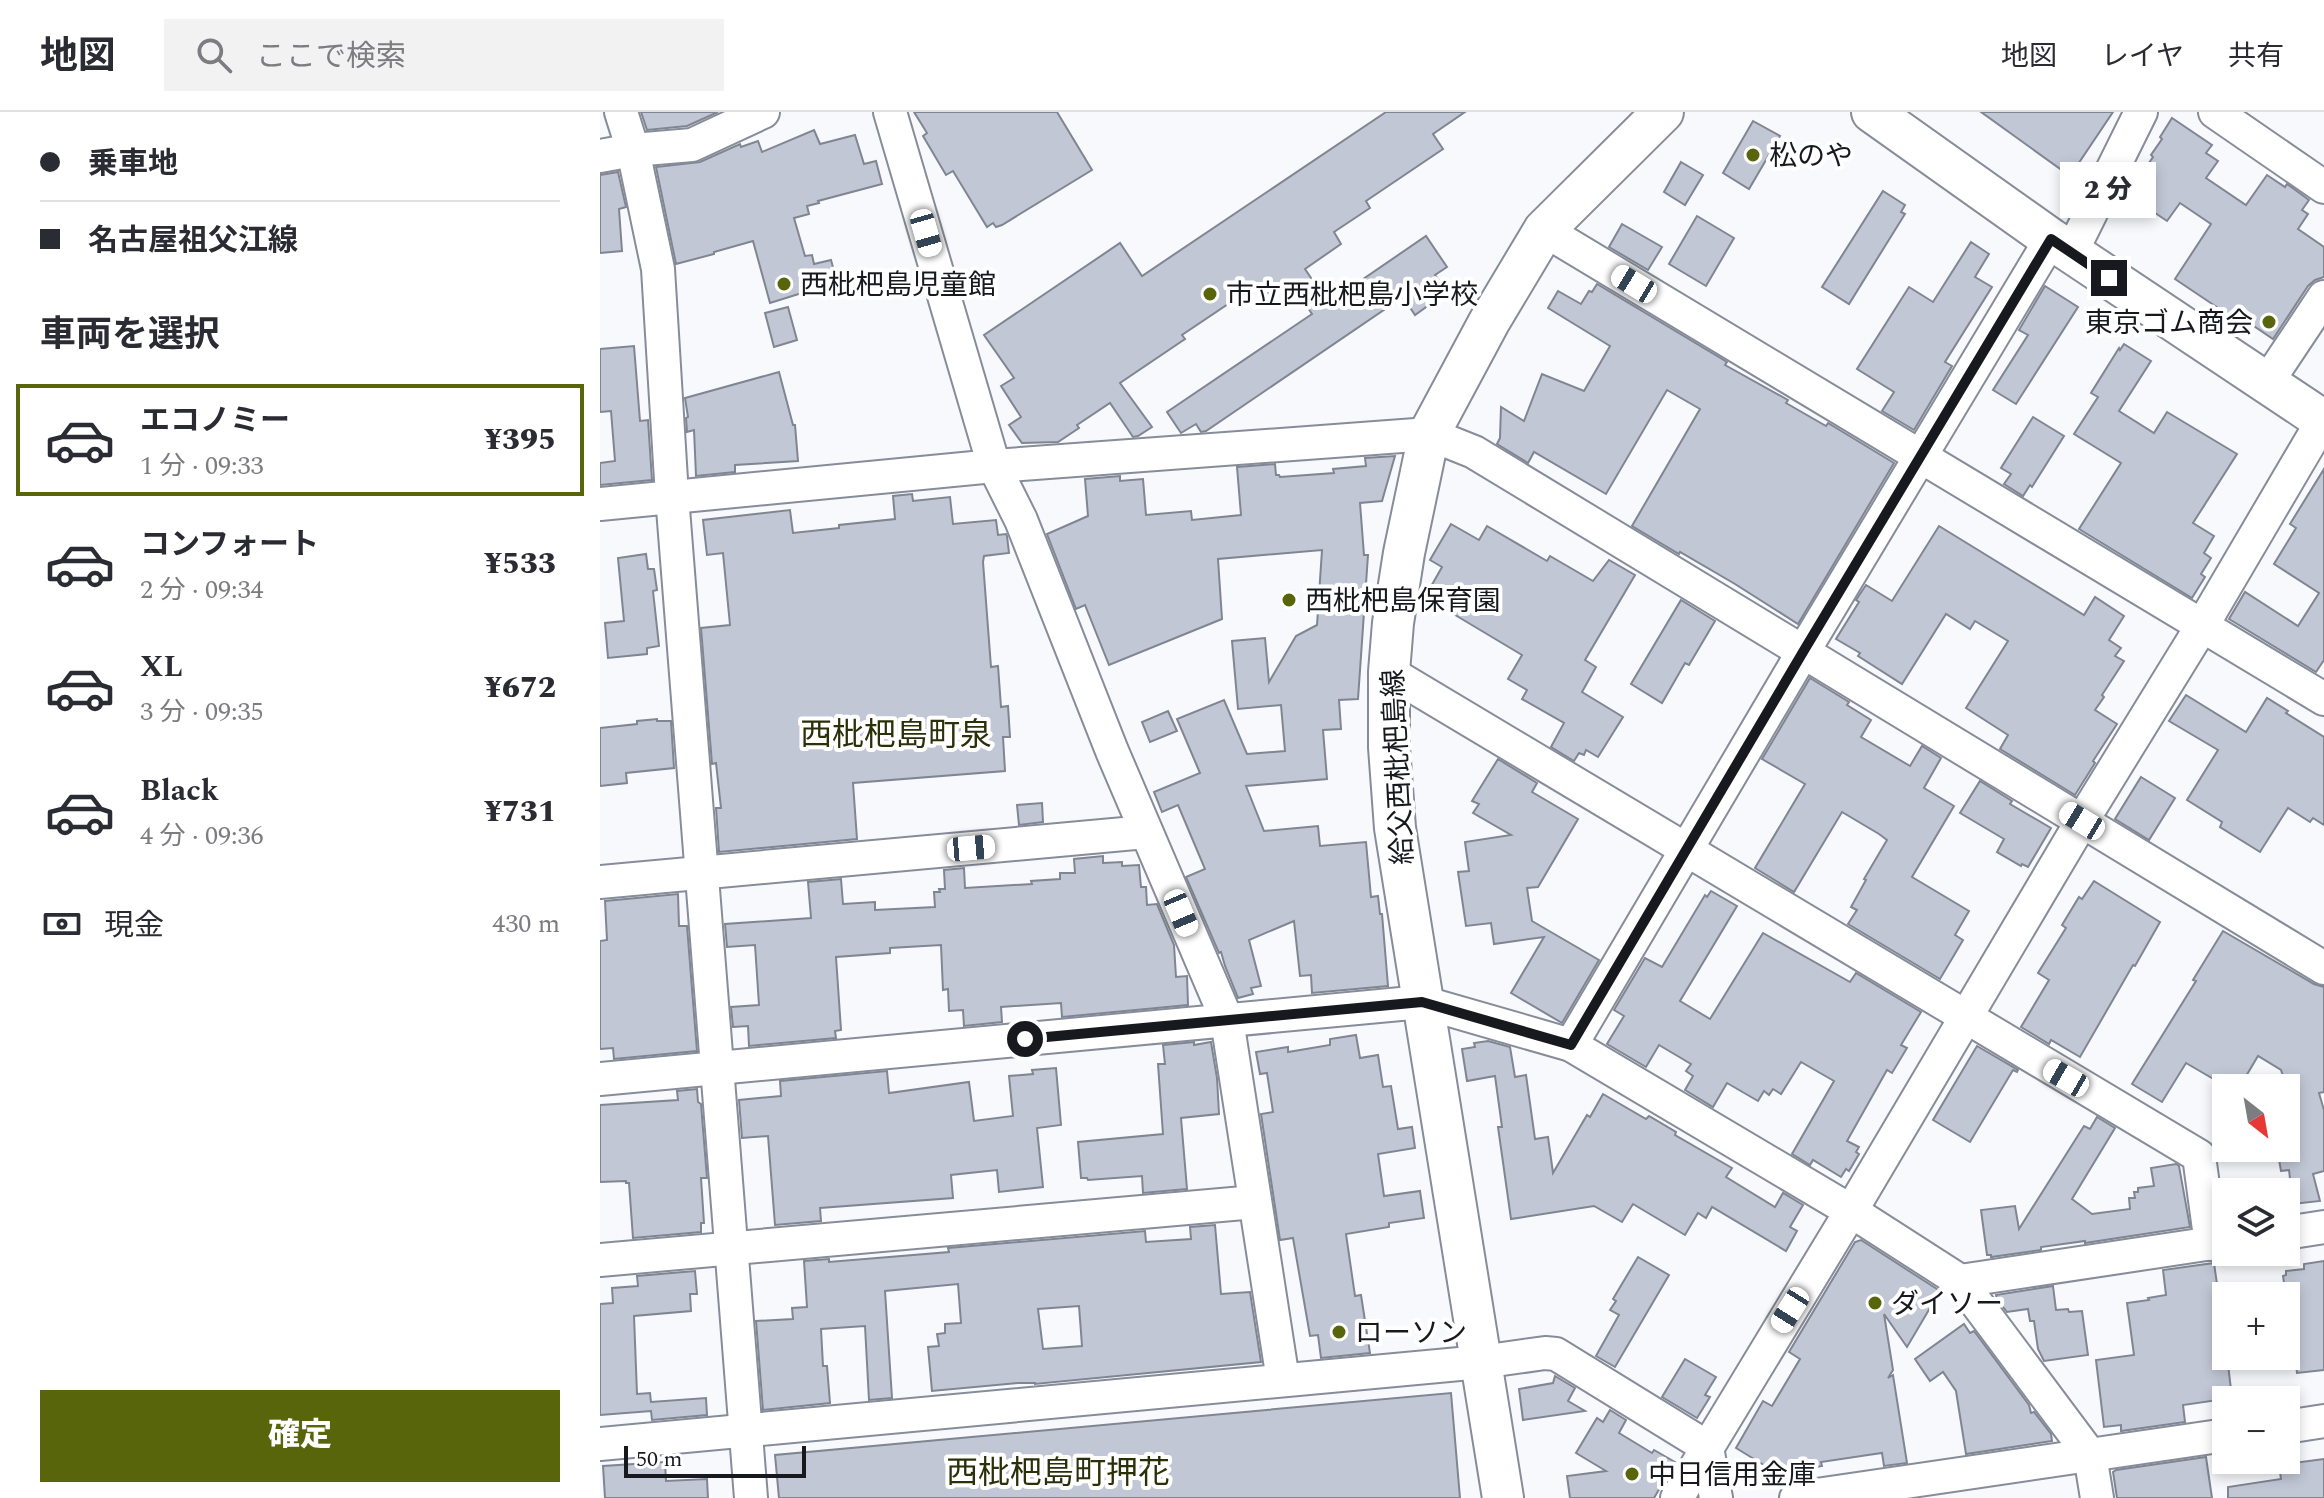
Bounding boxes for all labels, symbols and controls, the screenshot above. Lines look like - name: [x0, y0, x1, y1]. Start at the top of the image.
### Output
- search box: [164, 19, 724, 91]
- text: 地図: [40, 28, 116, 86]
- icon: search: [192, 33, 236, 77]
- text: ここで検索: [256, 34, 406, 80]
- text: 地図: [2001, 35, 2057, 78]
- text: レイヤ: [2101, 35, 2184, 78]
- text: 共有: [2228, 35, 2284, 78]
- place label: 松のや: [1769, 135, 1853, 178]
- text: 乗車地: [88, 141, 178, 187]
- marker: 松のや: [1744, 146, 1762, 164]
- callout: 2 分: [2061, 162, 2157, 218]
- text: 2 分: [2084, 170, 2132, 210]
- car: [908, 207, 944, 259]
- text: 名古屋祖父江線: [88, 218, 298, 264]
- route end: [2091, 260, 2127, 296]
- car: [1607, 261, 1661, 307]
- place label: 西枇杷島児童館: [800, 264, 996, 307]
- place label: 市立西枇杷島小学校: [1226, 274, 1478, 317]
- marker: 西枇杷島児童館: [775, 275, 793, 293]
- marker: 市立西枇杷島小学校: [1201, 285, 1219, 303]
- place label: 東京ゴム商会: [2085, 302, 2253, 345]
- text: 車両を選択: [40, 308, 220, 363]
- marker: 東京ゴム商会: [2260, 313, 2278, 331]
- text: エコノミー: [140, 398, 290, 444]
- icon: car: [44, 404, 116, 476]
- text: ¥395: [484, 417, 556, 463]
- text: 1 分 · 09:33: [140, 446, 264, 486]
- text: コンフォート: [140, 522, 319, 568]
- icon: car: [44, 528, 116, 600]
- text: ¥533: [484, 541, 556, 587]
- text: 2 分 · 09:34: [140, 570, 264, 610]
- place label: 西枇杷島保育園: [1305, 580, 1501, 623]
- marker: 西枇杷島保育園: [1280, 591, 1298, 609]
- text: XL: [140, 644, 183, 690]
- icon: car: [44, 652, 116, 724]
- text: ¥672: [484, 665, 556, 711]
- street label: 給父西枇杷島線: [1372, 668, 1425, 866]
- text: 3 分 · 09:35: [140, 692, 264, 732]
- district label: 西枇杷島町泉: [800, 711, 992, 760]
- text: Black: [140, 768, 219, 814]
- icon: car: [44, 776, 116, 848]
- text: ¥731: [484, 789, 556, 835]
- car: [2055, 798, 2109, 844]
- text: 4 分 · 09:36: [140, 816, 264, 856]
- car: [946, 834, 996, 862]
- car: [1161, 886, 1201, 940]
- icon: cash: [40, 902, 84, 946]
- text: 現金: [104, 903, 164, 949]
- text: 430 m: [492, 904, 560, 944]
- route start: [1007, 1021, 1043, 1057]
- car: [2039, 1056, 2093, 1100]
- north arrow: [2212, 1074, 2300, 1162]
- map controls: [2212, 1074, 2300, 1474]
- button: layers: [2212, 1178, 2300, 1266]
- button: +: [2212, 1282, 2300, 1370]
- car: [1767, 1283, 1813, 1337]
- place label: ダイソー: [1891, 1283, 2003, 1326]
- marker: ダイソー: [1866, 1294, 1884, 1312]
- place label: ローソン: [1355, 1312, 1467, 1355]
- marker: ローソン: [1330, 1323, 1348, 1341]
- button: −: [2212, 1386, 2300, 1474]
- button: 確定: [40, 1390, 560, 1482]
- scale bar: [624, 1442, 806, 1478]
- text: 50 m: [636, 1443, 682, 1476]
- district label: 西枇杷島町押花: [946, 1449, 1170, 1498]
- place label: 中日信用金庫: [1648, 1454, 1816, 1497]
- marker: 中日信用金庫: [1623, 1465, 1641, 1483]

